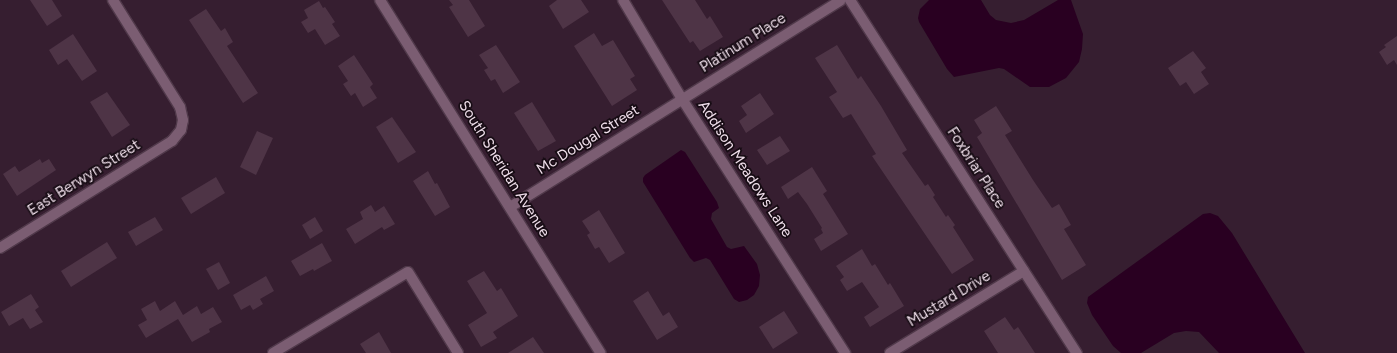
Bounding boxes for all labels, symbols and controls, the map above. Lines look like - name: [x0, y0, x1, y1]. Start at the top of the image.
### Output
- street label: Platinum Place: [697, 9, 789, 77]
- street label: South Sheridan Avenue: [455, 97, 553, 241]
- street label: Addison Meadows Lane: [694, 97, 796, 241]
- street label: Mc Dougal Street: [533, 101, 643, 179]
- street label: Foxbriar Place: [943, 124, 1009, 212]
- street label: East Berwyn Street: [25, 136, 143, 220]
- street label: Mustard Drive: [904, 267, 994, 331]

